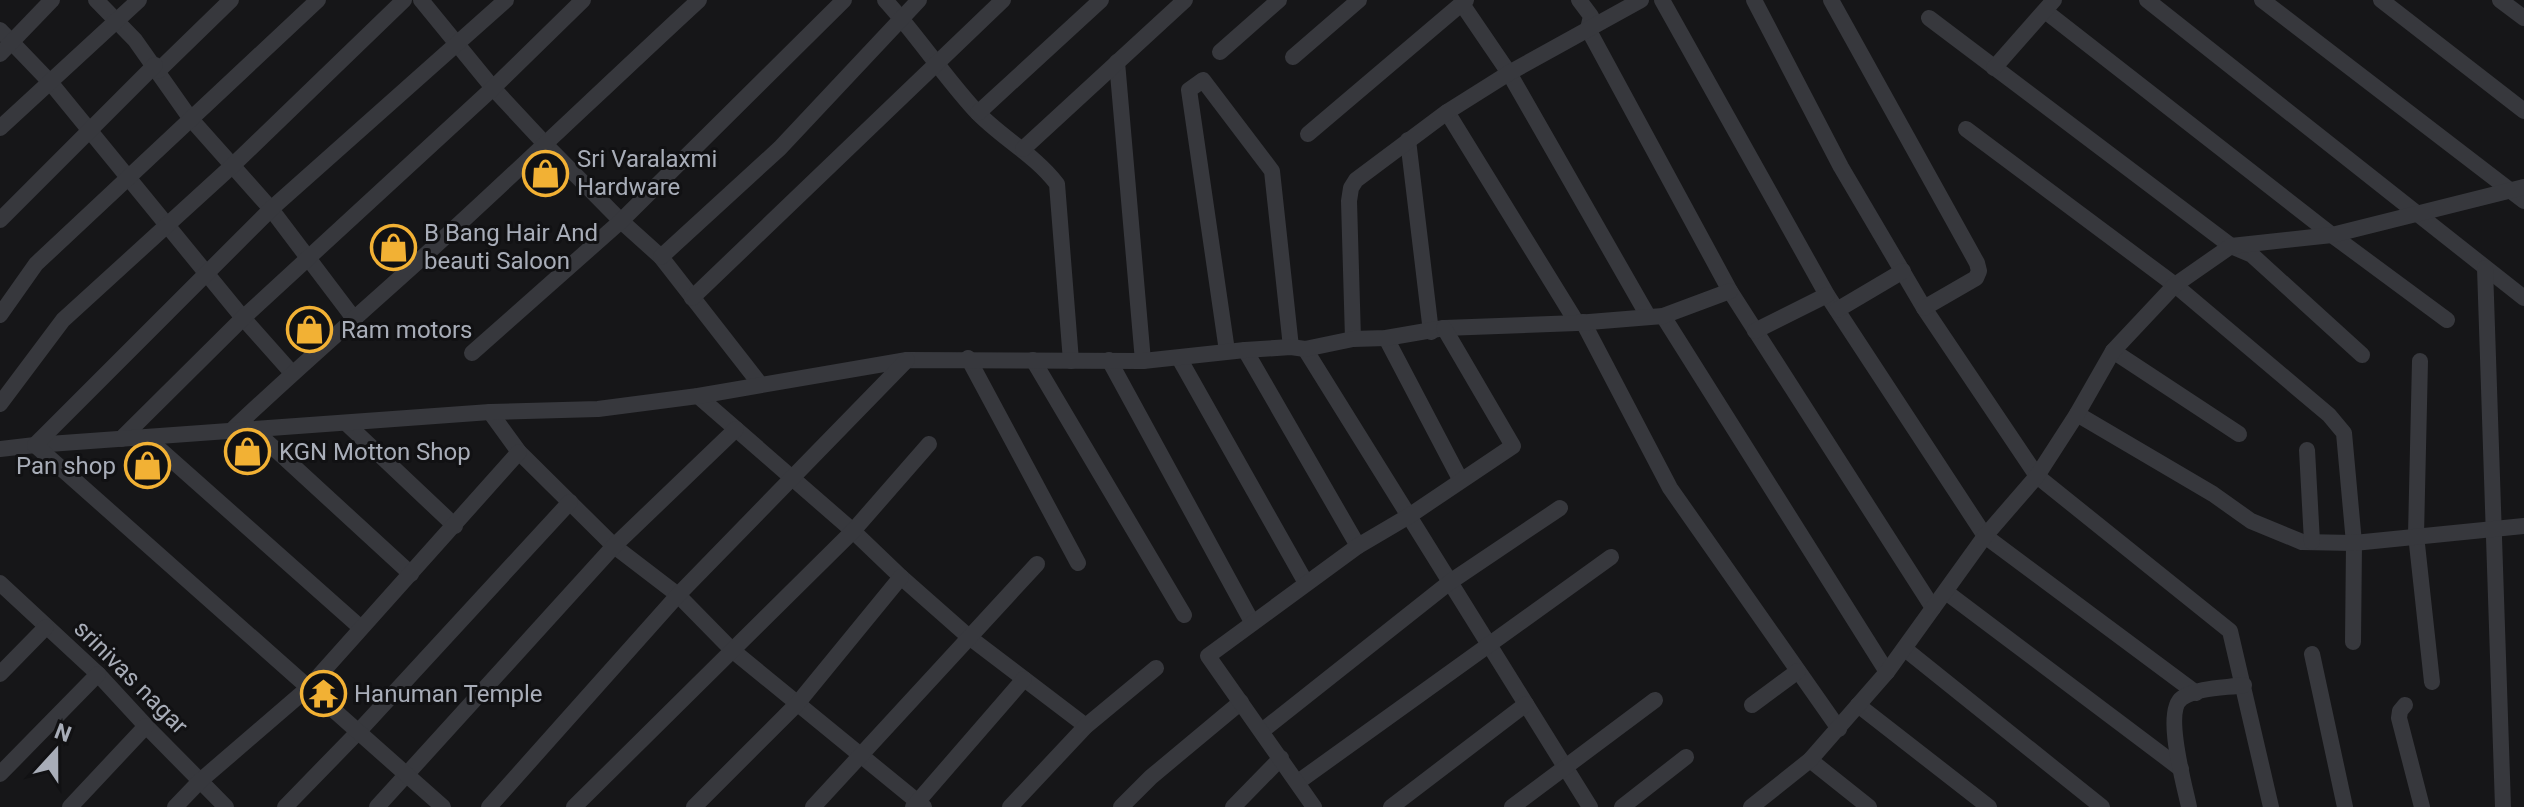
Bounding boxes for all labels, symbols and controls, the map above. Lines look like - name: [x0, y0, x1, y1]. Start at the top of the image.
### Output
- place label: Sri Varalaxmi Hardware: [577, 145, 717, 201]
- shop icon: Sri Varalaxmi Hardware: [522, 149, 570, 197]
- place label: B Bang Hair And beauti Saloon: [424, 219, 598, 275]
- shop icon: B Bang Hair And beauti Saloon: [369, 223, 417, 271]
- shop icon: Ram motors: [286, 306, 334, 354]
- place label: Ram motors: [341, 316, 472, 344]
- shop icon: KGN Motton Shop: [224, 428, 272, 476]
- place label: KGN Motton Shop: [279, 438, 471, 466]
- shop icon: Pan shop: [123, 442, 171, 490]
- place label: Pan shop: [16, 452, 116, 480]
- street label: srinivas nagar: [68, 614, 194, 740]
- temple icon: Hanuman Temple: [299, 670, 347, 718]
- place label: Hanuman Temple: [354, 680, 542, 708]
- north arrow: [16, 711, 96, 791]
- text: N: [51, 718, 75, 747]

